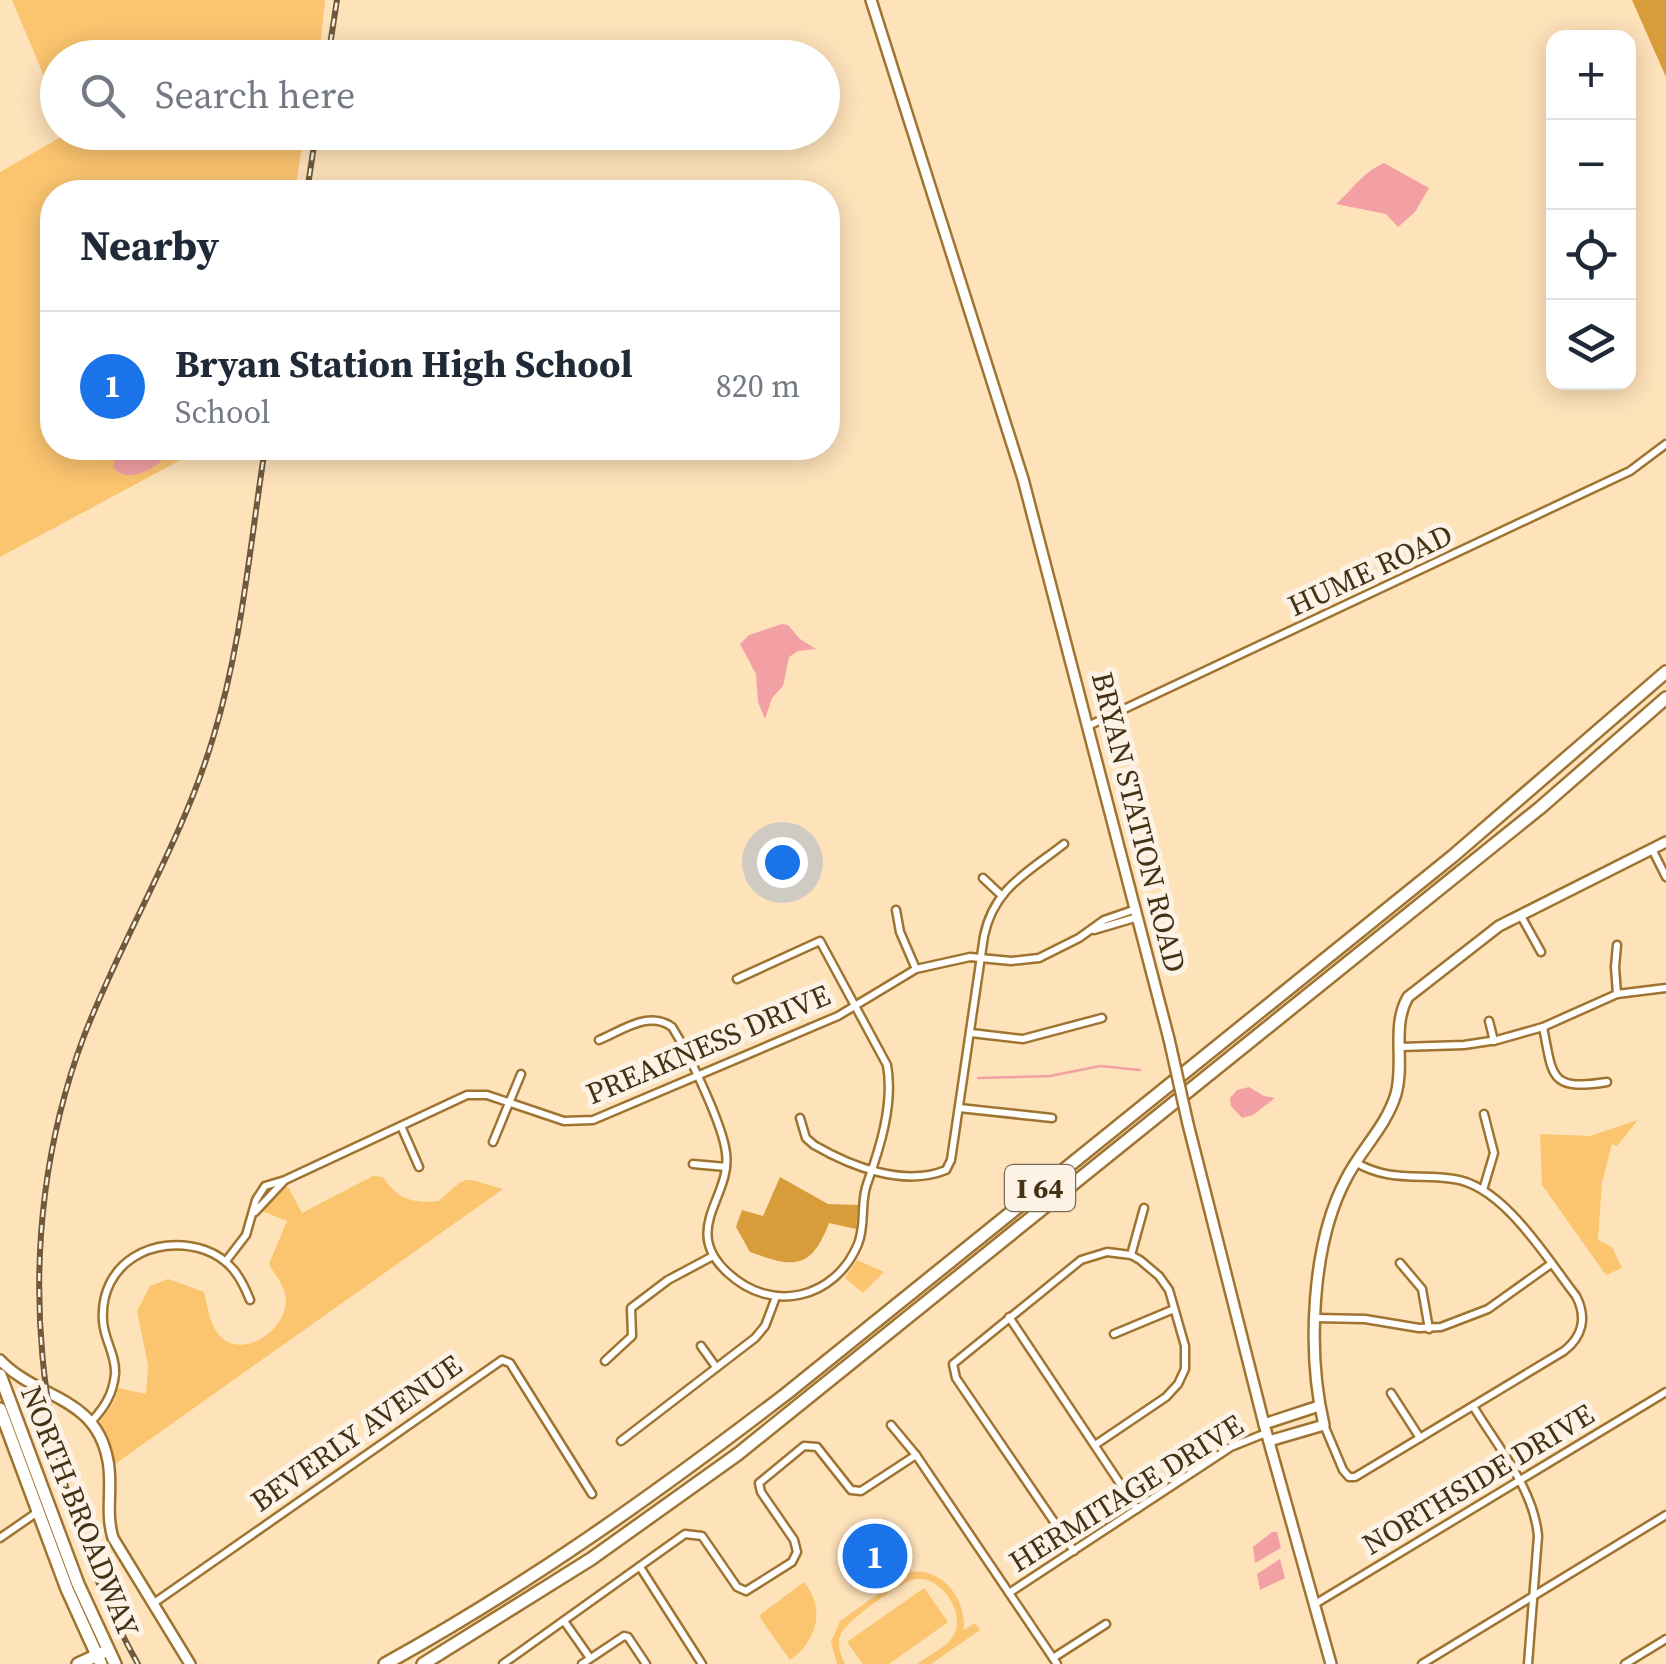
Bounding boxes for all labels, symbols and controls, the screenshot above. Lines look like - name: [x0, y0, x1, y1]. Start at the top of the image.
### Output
- map controls: [1546, 30, 1636, 390]
- button: +: [1546, 30, 1636, 120]
- search box: [40, 40, 840, 150]
- icon: search: [75, 68, 130, 123]
- text: Search here: [155, 69, 355, 121]
- button: −: [1546, 120, 1636, 210]
- button: locate: [1546, 210, 1636, 300]
- text: Nearby: [80, 216, 219, 274]
- button: layers: [1546, 300, 1636, 390]
- text: Bryan Station High School: [175, 338, 633, 390]
- text: 1: [104, 364, 121, 408]
- text: 820 m: [716, 364, 800, 408]
- text: School: [175, 390, 270, 434]
- street label: HUME ROAD: [1281, 514, 1459, 626]
- street label: BRYAN STATION ROAD: [1082, 667, 1196, 977]
- your location: [757, 837, 808, 888]
- street label: PREAKNESS DRIVE: [580, 974, 836, 1114]
- road number: I 64: [1005, 1165, 1075, 1211]
- street label: BEVERLY AVENUE: [242, 1345, 470, 1521]
- street label: NORTH BROADWAY: [11, 1379, 149, 1643]
- street label: NORTHSIDE DRIVE: [1355, 1394, 1601, 1564]
- street label: HERMITAGE DRIVE: [1001, 1404, 1251, 1582]
- pin: 1: [842, 1518, 908, 1594]

